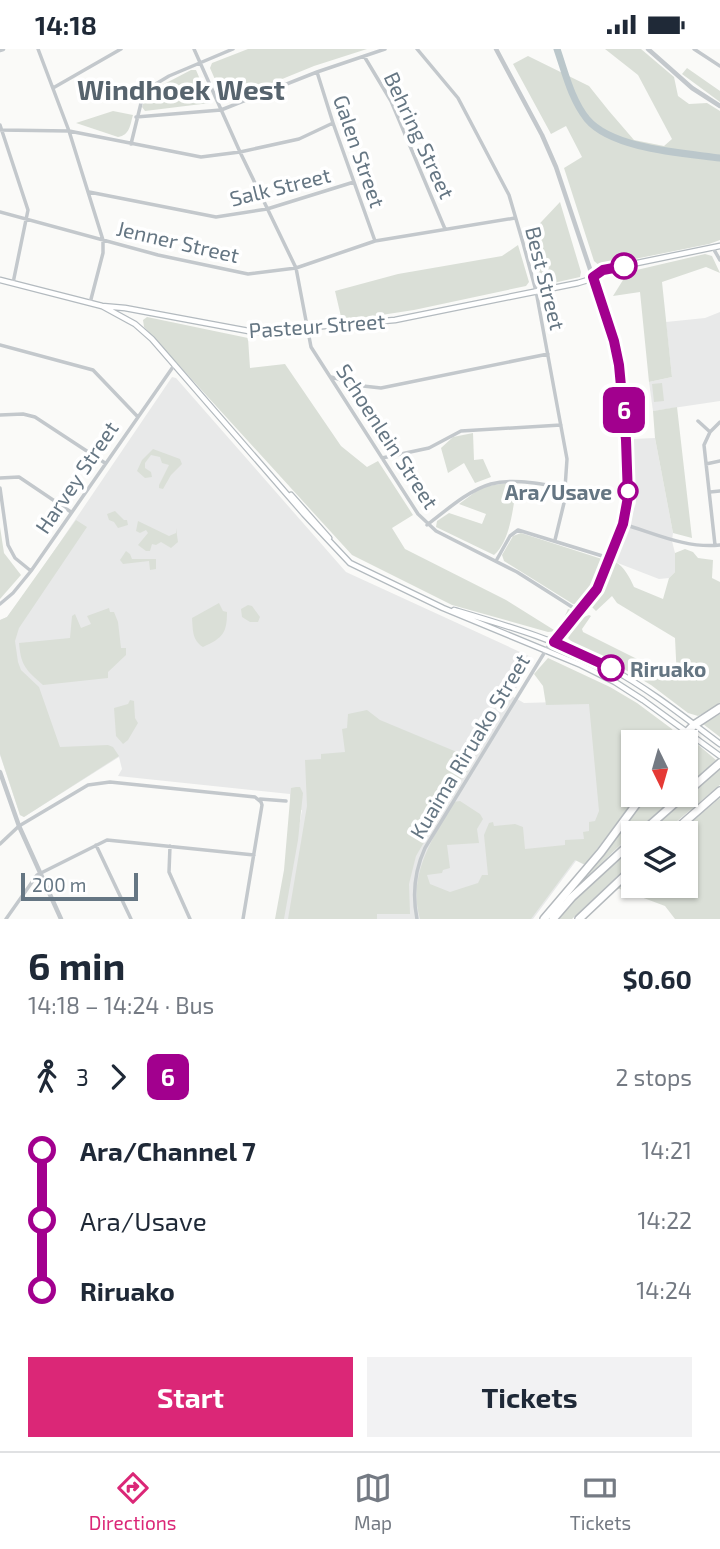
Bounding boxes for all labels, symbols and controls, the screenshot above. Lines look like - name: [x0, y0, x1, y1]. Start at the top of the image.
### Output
- text: 14:18: [35, 9, 97, 40]
- street label: Behring Street: [380, 68, 460, 202]
- district label: Windhoek West: [77, 72, 285, 106]
- street label: Galen Street: [329, 91, 391, 211]
- street label: Salk Street: [227, 161, 333, 211]
- street label: Jenner Street: [114, 215, 242, 267]
- street label: Best Street: [521, 224, 571, 332]
- unlabelled marker: [611, 253, 637, 279]
- street label: Pasteur Street: [248, 308, 386, 342]
- street label: Schoenlein Street: [332, 359, 444, 513]
- line badge: 6: [601, 387, 647, 433]
- text: 6: [617, 395, 631, 424]
- street label: Harvey Street: [29, 416, 123, 538]
- place label: Ara/Usave: [505, 479, 612, 504]
- marker: Ara/Usave: [618, 481, 638, 501]
- street label: Kuaima Riruako Street: [404, 649, 534, 843]
- marker: Riruako: [598, 655, 624, 681]
- place label: Riruako: [630, 656, 707, 681]
- north arrow: [621, 730, 698, 807]
- map controls: [621, 730, 698, 898]
- button: layers: [621, 821, 698, 898]
- scale bar: [21, 870, 138, 902]
- text: 200 m: [32, 873, 86, 896]
- text: 6 min: [28, 942, 125, 988]
- text: $0.60: [622, 963, 692, 994]
- text: 14:18 – 14:24 · Bus: [28, 991, 214, 1019]
- icon: walk: [28, 1058, 66, 1096]
- icon: forward: [99, 1058, 137, 1096]
- text: 6: [161, 1062, 175, 1091]
- text: 3: [76, 1063, 89, 1091]
- text: 2 stops: [615, 1063, 692, 1091]
- text: Ara/Channel 7: [80, 1135, 256, 1166]
- text: 14:21: [641, 1136, 692, 1164]
- text: Ara/Usave: [80, 1205, 207, 1236]
- text: 14:22: [637, 1206, 692, 1234]
- text: Riruako: [80, 1275, 175, 1306]
- text: 14:24: [636, 1276, 692, 1304]
- button: Start: [28, 1357, 353, 1437]
- button: Tickets: [367, 1357, 692, 1437]
- tab: Directions: [89, 1469, 176, 1534]
- tab: Map: [354, 1469, 392, 1534]
- tab: Tickets: [570, 1469, 631, 1534]

